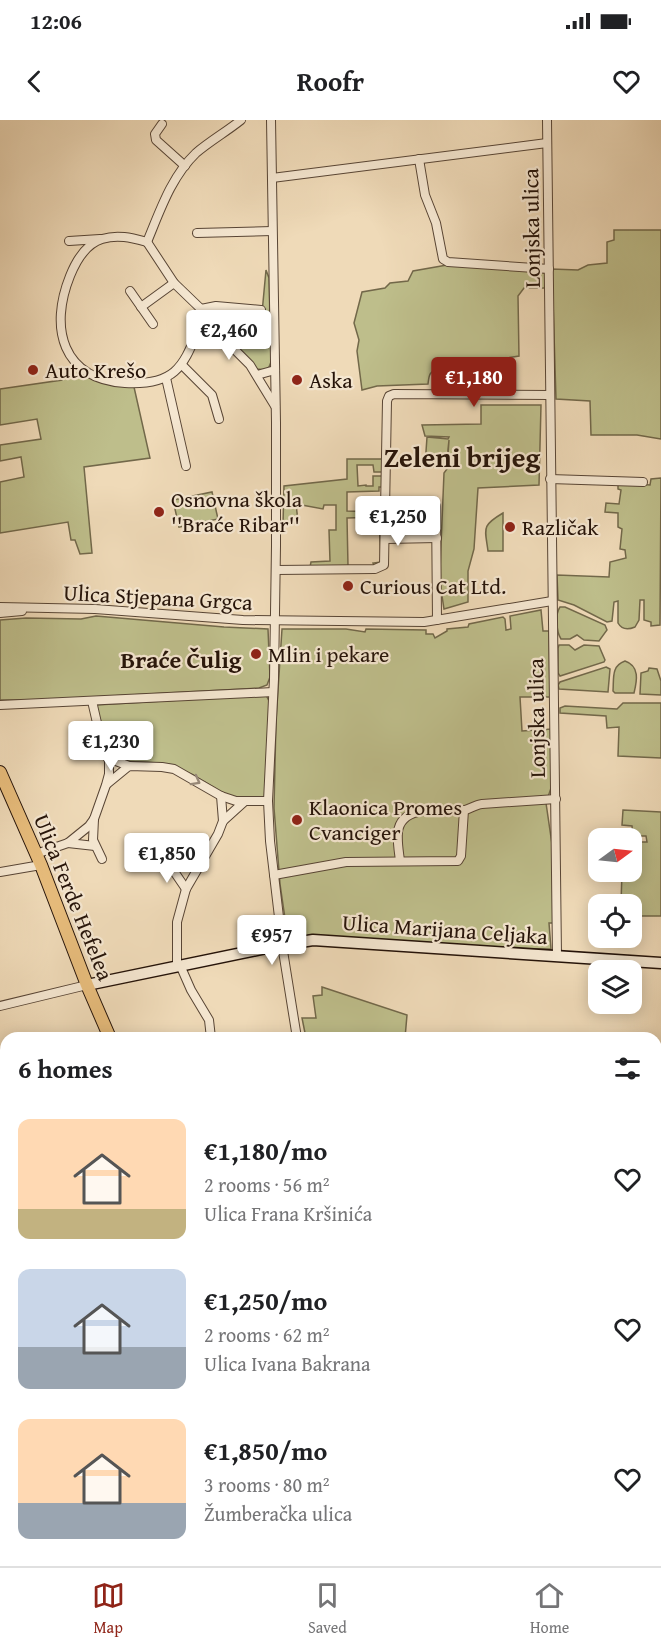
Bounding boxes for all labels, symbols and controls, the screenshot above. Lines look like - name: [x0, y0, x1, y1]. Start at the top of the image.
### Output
- text: 12:06: [30, 5, 82, 37]
- text: Roofr: [297, 61, 364, 101]
- icon: back: [18, 65, 51, 98]
- icon: heart: [610, 65, 643, 98]
- street label: Lonjska ulica: [514, 167, 548, 288]
- pin: €2,460: [180, 310, 278, 361]
- text: €2,460: [200, 315, 258, 344]
- place label: Auto Krešo: [45, 354, 146, 386]
- pin: €1,180: [425, 357, 523, 408]
- text: €1,180: [445, 362, 503, 391]
- marker: Auto Krešo: [26, 363, 40, 377]
- place label: Aska: [309, 364, 353, 396]
- marker: Aska: [290, 373, 304, 387]
- district label: Zeleni brijeg: [384, 436, 541, 477]
- place label: Osnovna škola ''Braće Ribar'': [171, 483, 303, 540]
- pin: €1,250: [349, 496, 447, 547]
- text: €1,250: [369, 501, 427, 530]
- marker: Osnovna škola ''Braće Ribar'': [152, 505, 166, 519]
- place label: Različak: [522, 511, 599, 543]
- marker: Različak: [503, 520, 517, 534]
- place label: Curious Cat Ltd.: [360, 570, 506, 602]
- street label: Ulica Stjepana Grgca: [63, 576, 254, 618]
- marker: Curious Cat Ltd.: [341, 579, 355, 593]
- place label: Mlin i pekare: [268, 638, 389, 670]
- district label: Braće Čulig: [121, 642, 242, 677]
- marker: Mlin i pekare: [249, 647, 263, 661]
- street label: Lonjska ulica: [519, 657, 553, 778]
- pin: €1,230: [62, 721, 160, 772]
- text: €1,230: [82, 726, 140, 755]
- one-way arrow: [190, 774, 200, 785]
- place label: Klaonica Promes Cvanciger: [309, 791, 462, 848]
- street label: Ulica Ferde Hefelea: [26, 809, 122, 986]
- marker: Klaonica Promes Cvanciger: [290, 813, 304, 827]
- north arrow: [588, 828, 642, 882]
- map controls: [588, 828, 642, 1014]
- pin: €1,850: [118, 833, 216, 884]
- text: €1,850: [138, 838, 196, 867]
- button: locate: [588, 894, 642, 948]
- street label: Ulica Marijana Celjaka: [341, 906, 549, 952]
- pin: €957: [236, 915, 308, 966]
- text: €957: [251, 920, 293, 949]
- button: layers: [588, 960, 642, 1014]
- text: 6 homes: [18, 1049, 113, 1088]
- icon: filters: [611, 1052, 644, 1085]
- text: €1,180/mo: [204, 1131, 327, 1170]
- icon: home: [66, 1143, 138, 1215]
- icon: heart: [611, 1163, 644, 1196]
- text: 2 rooms · 56 m²: [204, 1170, 330, 1199]
- text: Ulica Frana Kršinića: [204, 1199, 372, 1228]
- text: €1,250/mo: [204, 1281, 327, 1320]
- icon: home: [66, 1293, 138, 1365]
- icon: heart: [611, 1313, 644, 1346]
- text: 2 rooms · 62 m²: [204, 1320, 330, 1349]
- text: Ulica Ivana Bakrana: [204, 1349, 371, 1378]
- text: €1,850/mo: [204, 1431, 327, 1470]
- icon: home: [66, 1443, 138, 1515]
- icon: heart: [611, 1463, 644, 1496]
- text: 3 rooms · 80 m²: [204, 1470, 330, 1499]
- text: Žumberačka ulica: [204, 1499, 352, 1528]
- tab: Map: [92, 1579, 125, 1639]
- tab: Saved: [308, 1579, 347, 1639]
- tab: Home: [530, 1579, 569, 1639]

